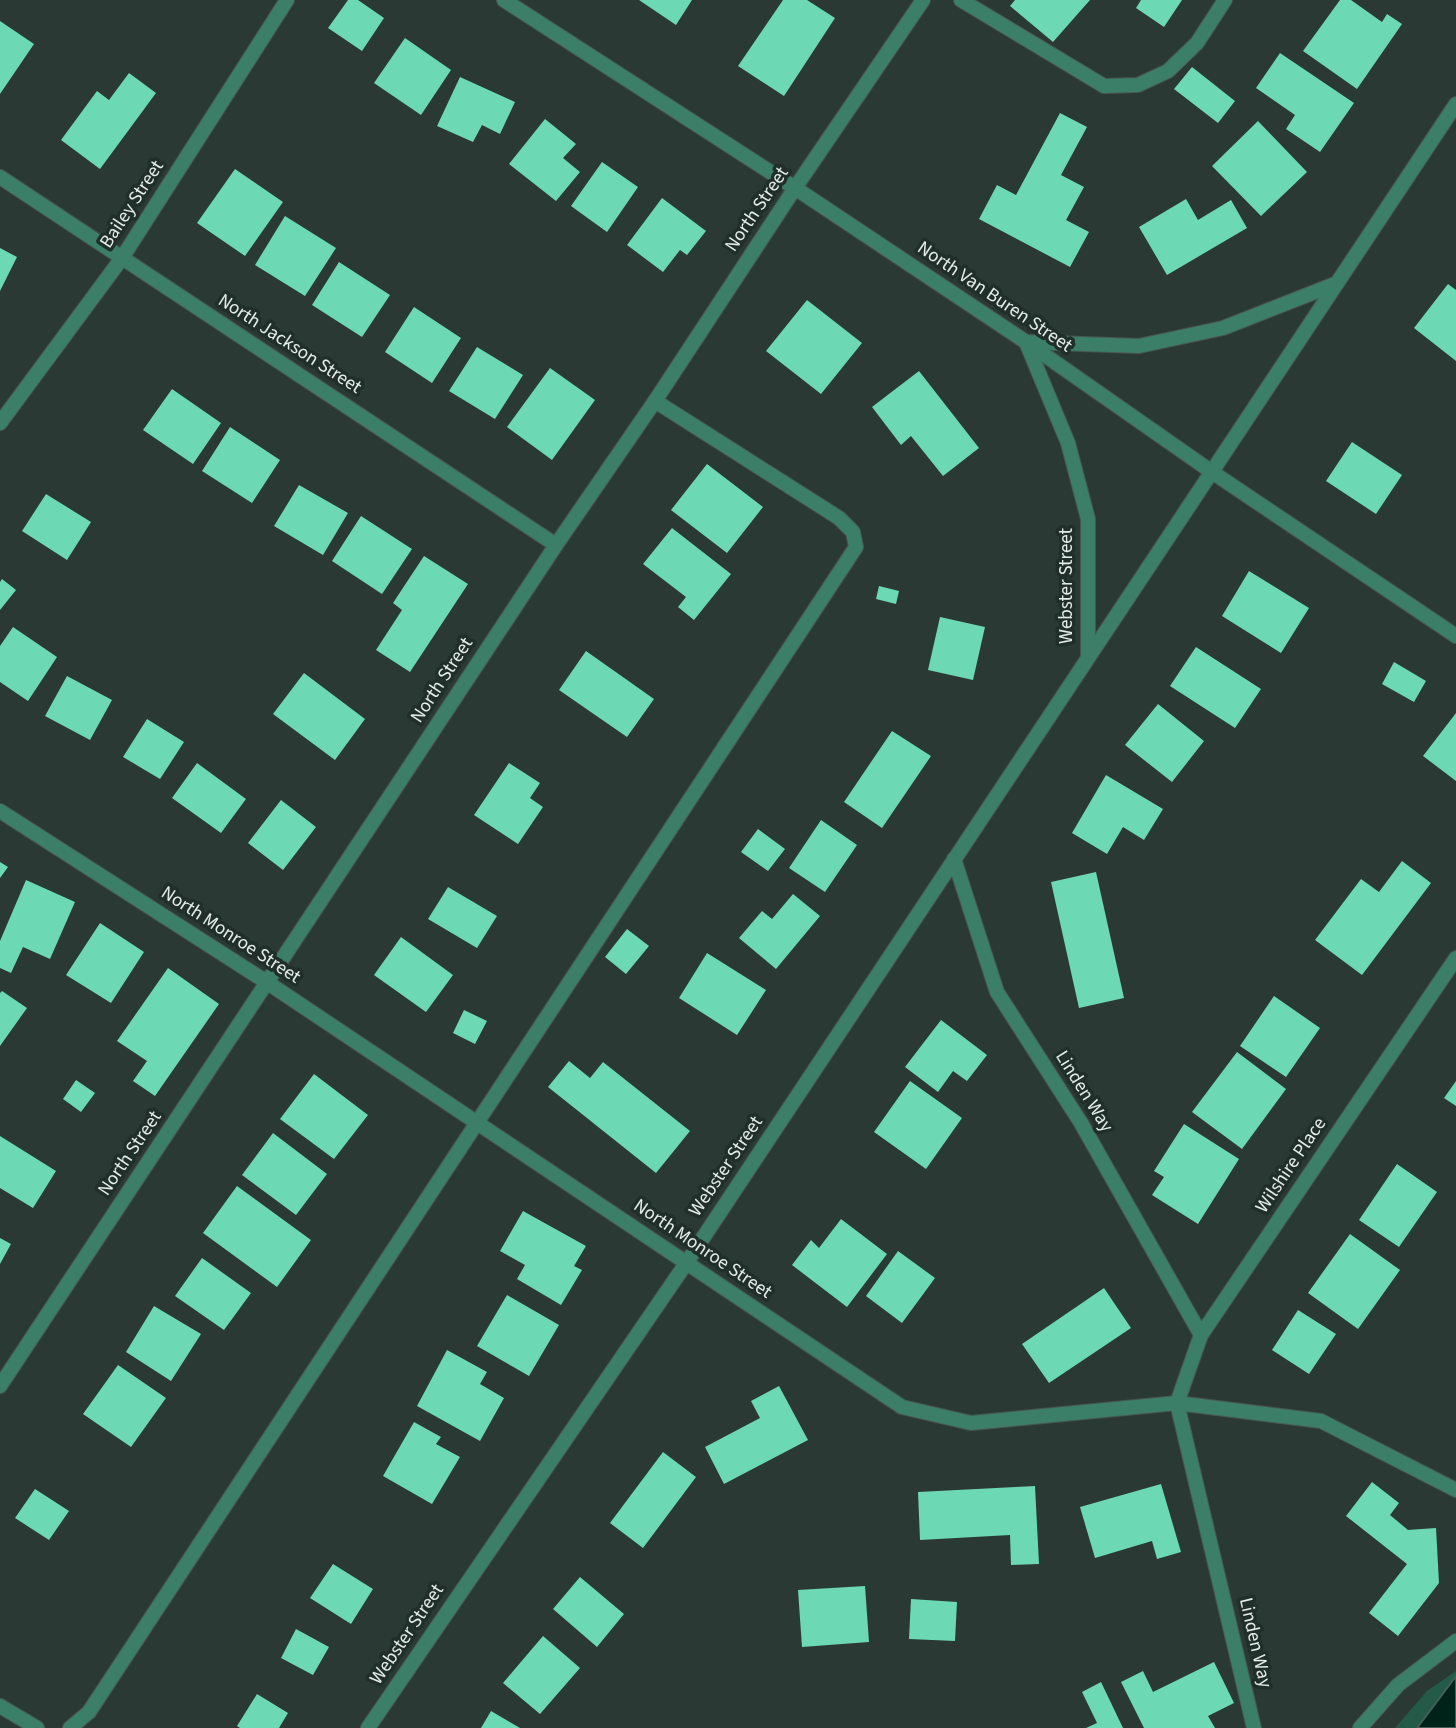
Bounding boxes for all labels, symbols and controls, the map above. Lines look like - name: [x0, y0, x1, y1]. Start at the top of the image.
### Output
- street label: Bailey Street: [96, 157, 170, 253]
- street label: North Street: [721, 163, 795, 257]
- street label: North Van Buren Street: [912, 238, 1076, 358]
- street label: North Jackson Street: [213, 290, 365, 400]
- street label: Webster Street: [1057, 528, 1079, 644]
- street label: North Street: [407, 634, 479, 728]
- street label: North Monroe Street: [156, 882, 304, 990]
- street label: Linden Way: [1049, 1047, 1117, 1137]
- street label: North Street: [94, 1107, 168, 1201]
- street label: Webster Street: [685, 1113, 769, 1221]
- street label: Wilshire Place: [1252, 1114, 1332, 1218]
- street label: North Monroe Street: [629, 1195, 775, 1305]
- street label: Webster Street: [366, 1581, 450, 1689]
- street label: Linden Way: [1233, 1596, 1275, 1690]

